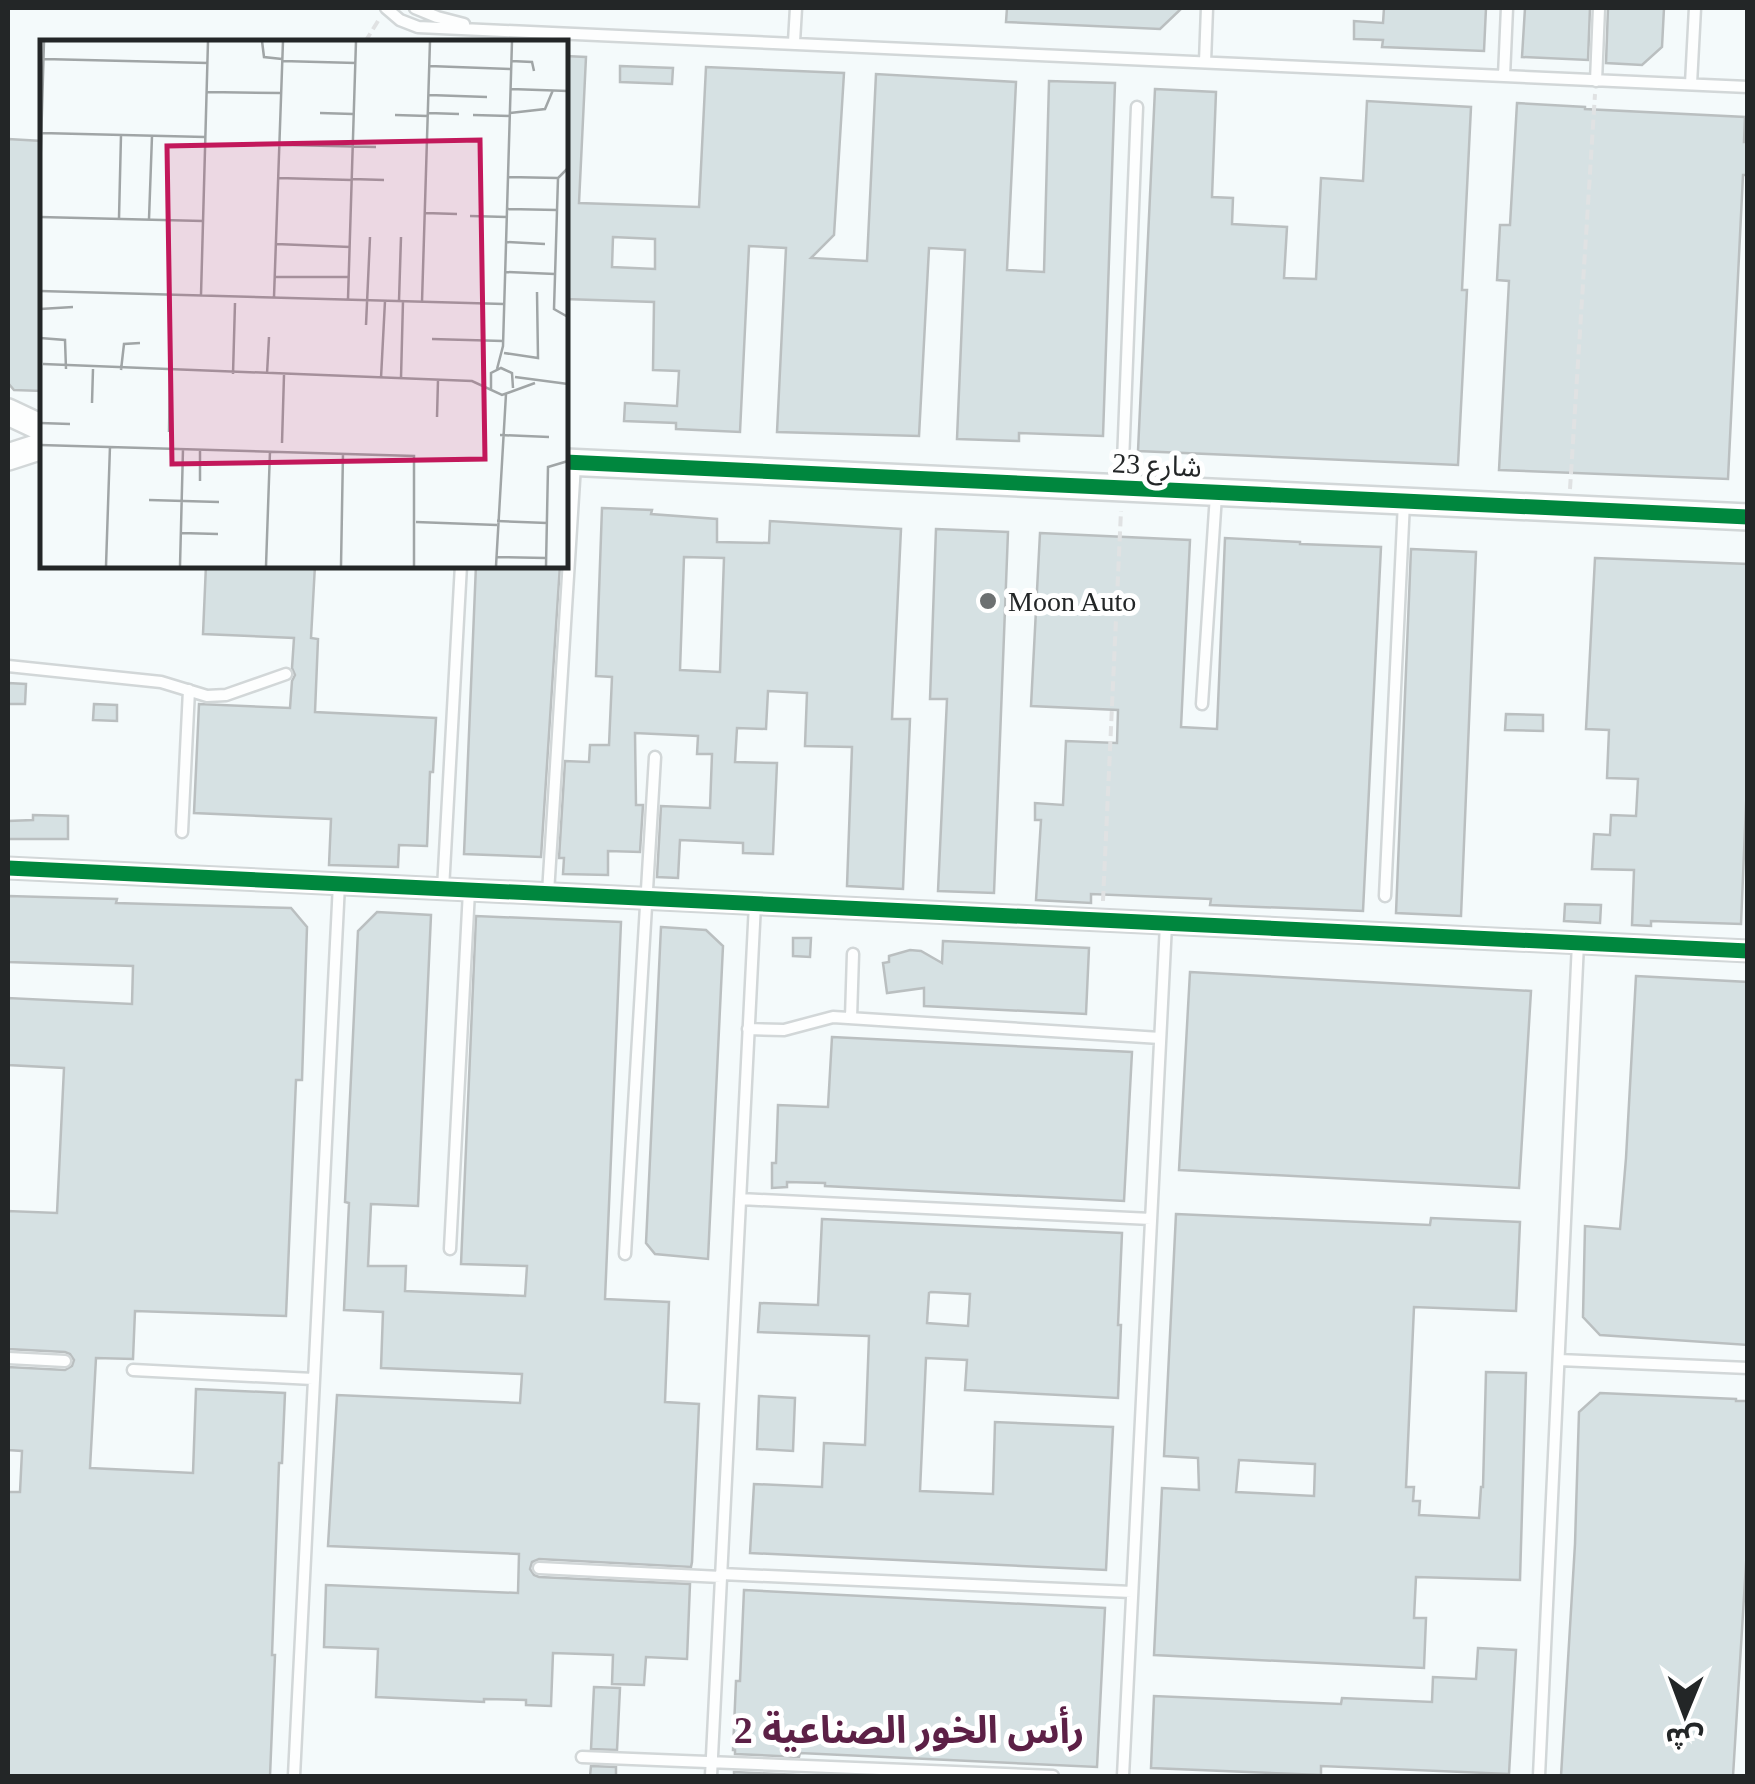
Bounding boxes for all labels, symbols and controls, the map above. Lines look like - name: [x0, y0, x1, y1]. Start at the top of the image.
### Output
- inset map: [40, 40, 568, 568]
- street label: شارع 23: [1111, 447, 1203, 488]
- place label: Moon Auto: [1008, 586, 1136, 617]
- marker: Moon Auto: [977, 590, 999, 612]
- north arrow: [1635, 1664, 1735, 1764]
- district label: رأس الخور الصناعية 2: [734, 1706, 1084, 1752]
- text: ش: [1665, 1723, 1704, 1754]

